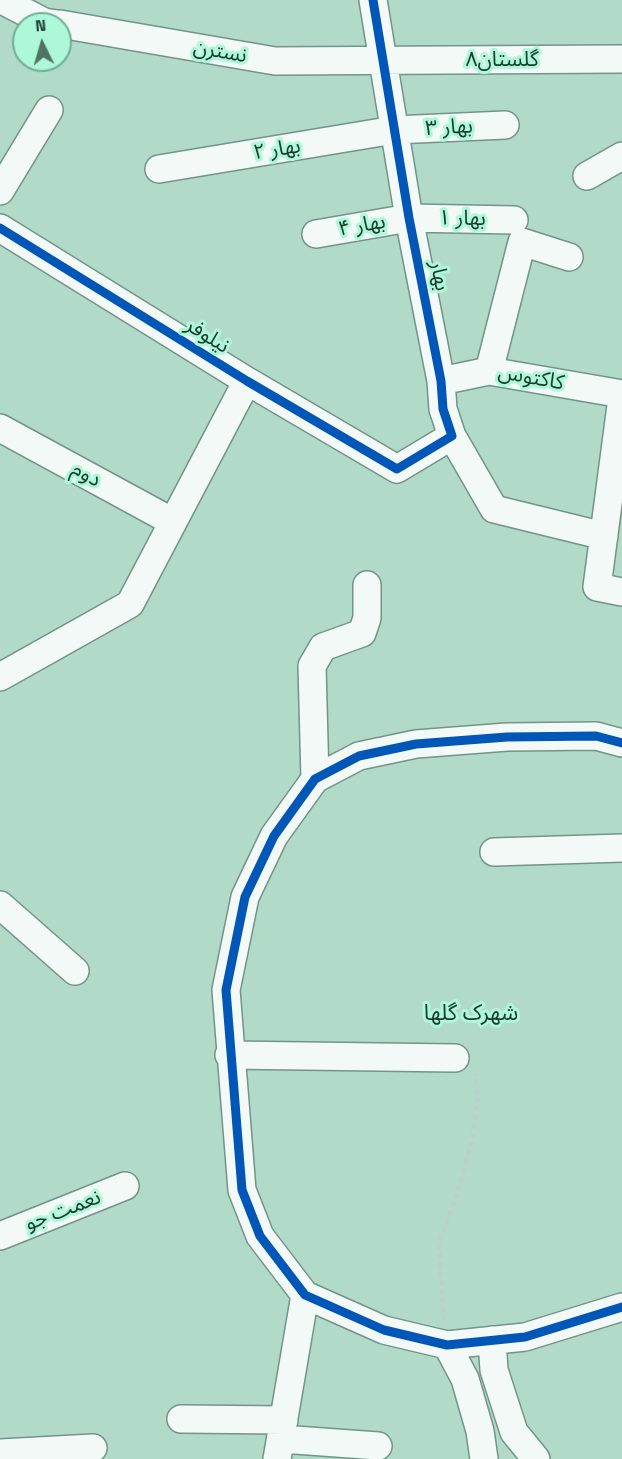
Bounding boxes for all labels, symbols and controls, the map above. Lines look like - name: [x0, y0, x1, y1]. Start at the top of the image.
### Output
- north arrow: [12, 12, 72, 72]
- text: N: [34, 15, 47, 36]
- street label: نسترن: [191, 35, 249, 69]
- street label: گلستان۸: [465, 47, 539, 73]
- street label: بهار ۳: [425, 114, 473, 142]
- street label: بهار ۲: [252, 134, 302, 166]
- street label: بهار ۱: [438, 206, 486, 232]
- street label: بهار ۴: [336, 209, 388, 243]
- street label: بهار: [424, 259, 454, 293]
- street label: نیلوفر: [180, 313, 234, 359]
- street label: کاکتوس: [496, 360, 566, 396]
- street label: دوم: [67, 457, 105, 493]
- district label: شهرک گلها: [424, 1001, 518, 1027]
- street label: نعمت جو: [21, 1185, 105, 1237]

